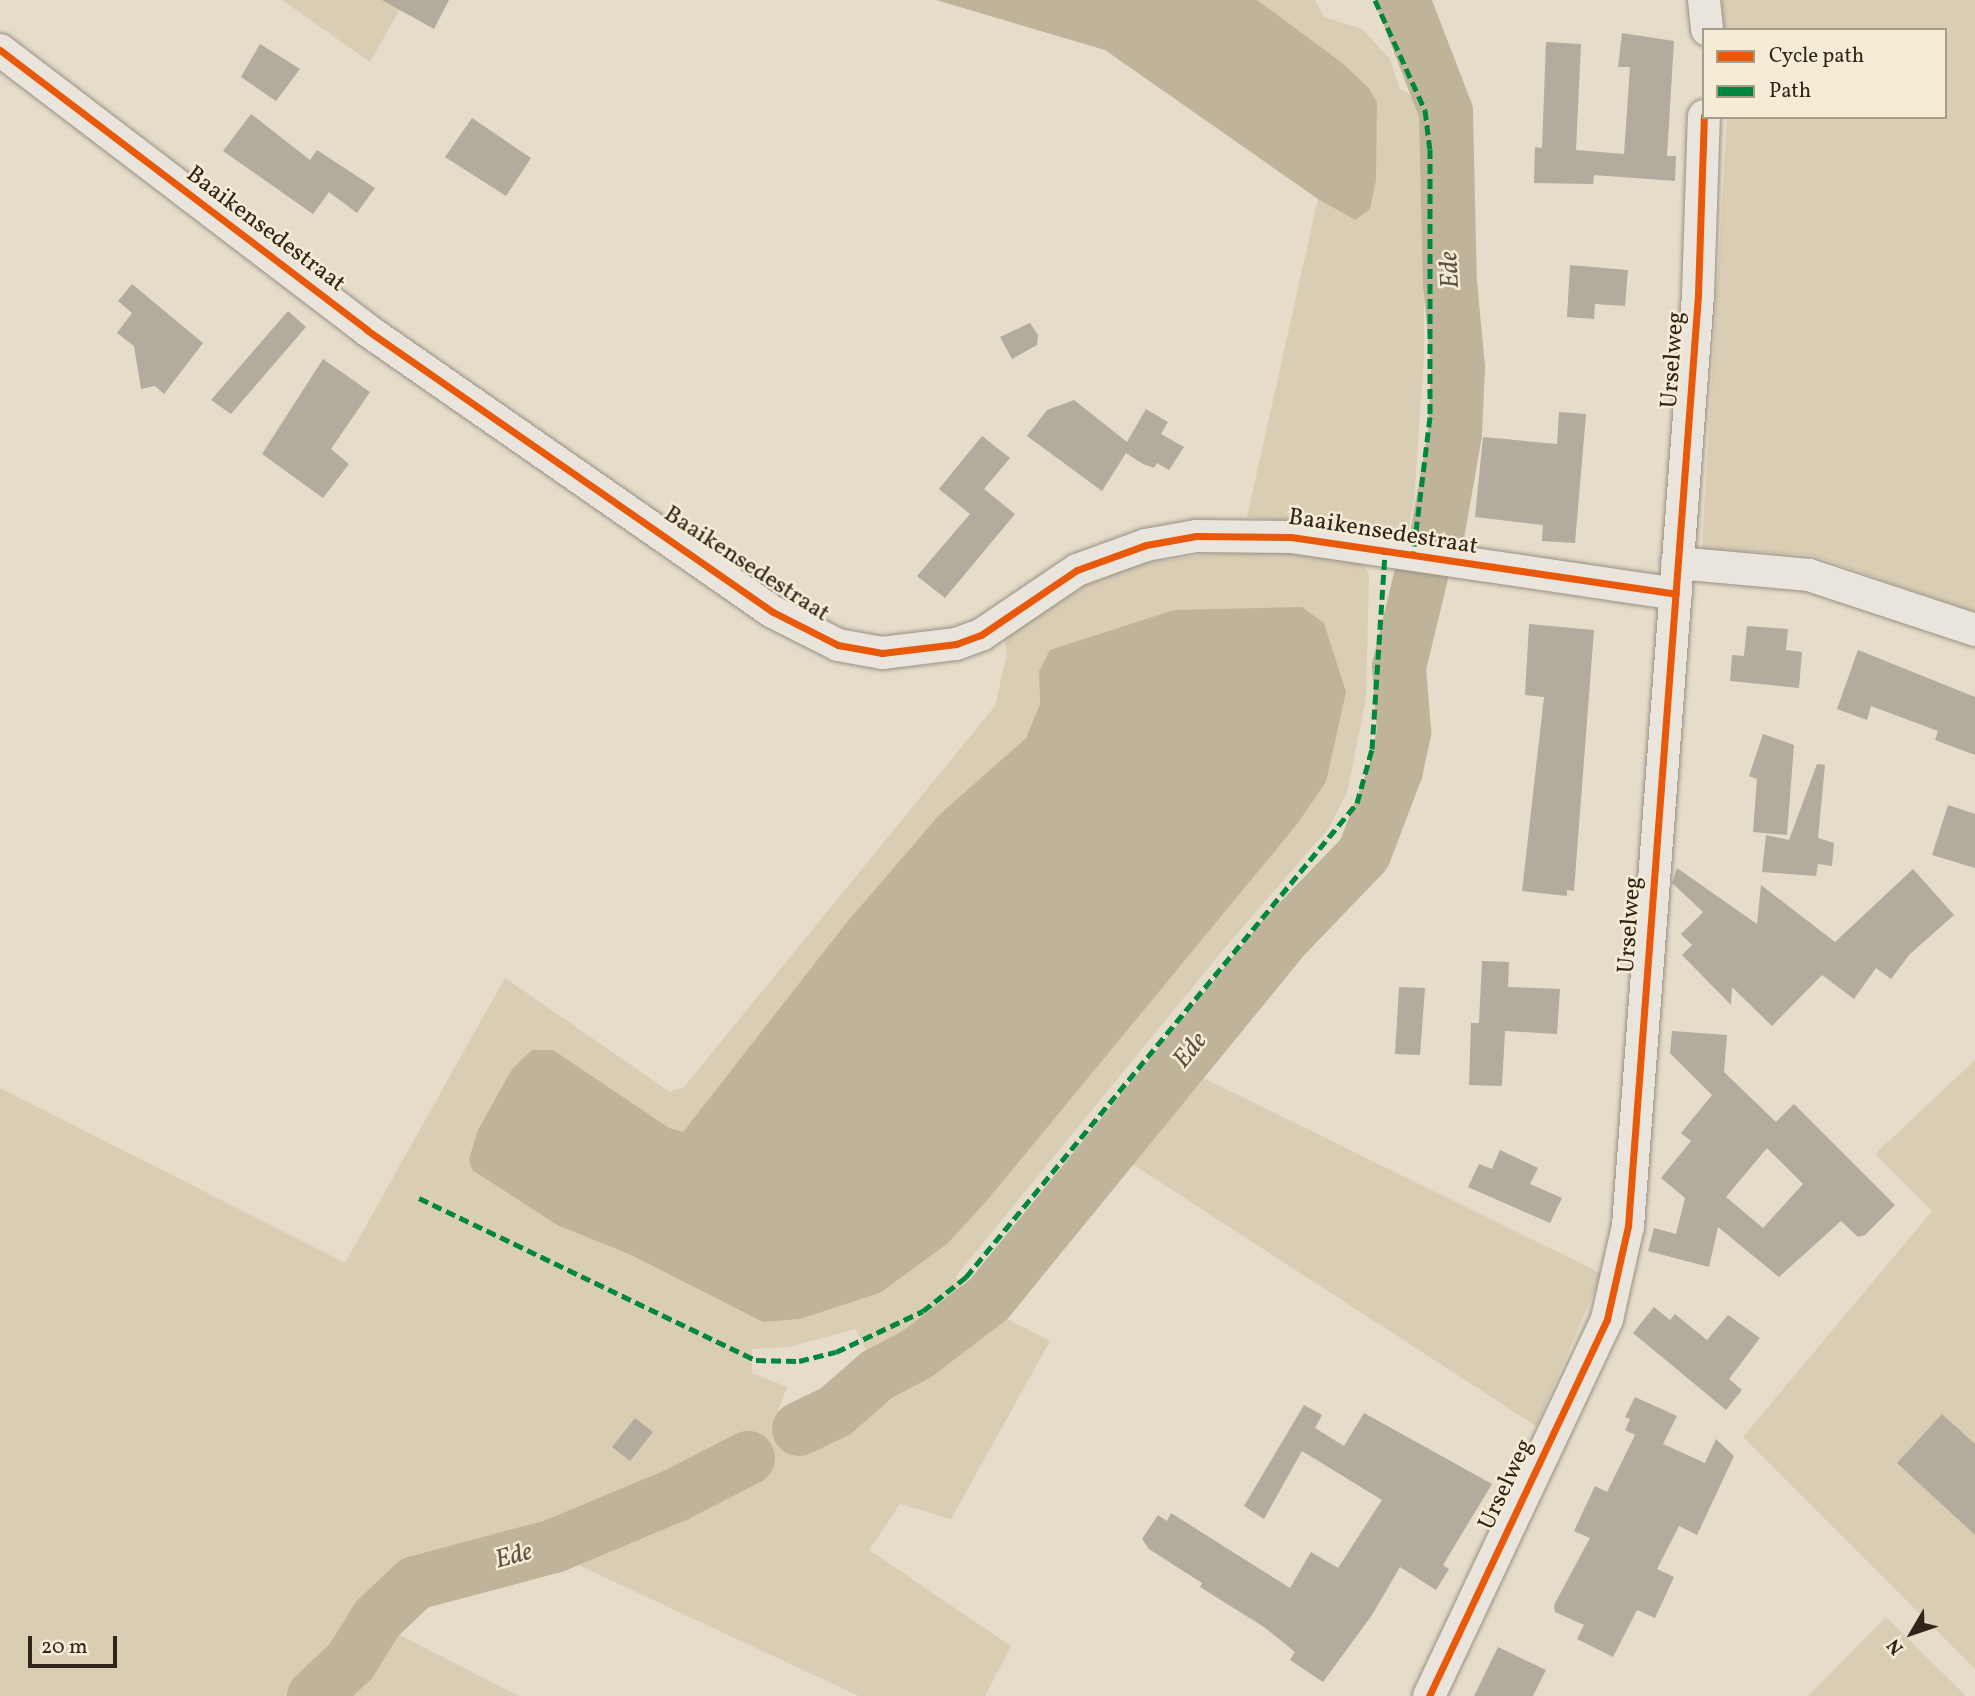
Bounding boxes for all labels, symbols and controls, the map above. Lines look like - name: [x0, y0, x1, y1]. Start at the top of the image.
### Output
- legend: [1702, 28, 1947, 119]
- text: Cycle path: [1769, 42, 1864, 71]
- text: Path: [1769, 77, 1811, 106]
- street label: Baaikensedestraat: [180, 161, 350, 299]
- water label: Ede: [1434, 251, 1468, 289]
- street label: Urselweg: [1656, 311, 1692, 409]
- street label: Baaikensedestraat: [658, 501, 834, 629]
- street label: Baaikensedestraat: [1286, 504, 1480, 562]
- street label: Urselweg: [1613, 876, 1649, 974]
- water label: Ede: [1167, 1027, 1215, 1075]
- street label: Urselweg: [1473, 1435, 1541, 1535]
- water label: Ede: [492, 1537, 536, 1577]
- north arrow: [1877, 1598, 1947, 1668]
- scale bar: [32, 1622, 121, 1666]
- text: 20 m: [41, 1633, 87, 1662]
- text: N: [1881, 1633, 1910, 1660]

